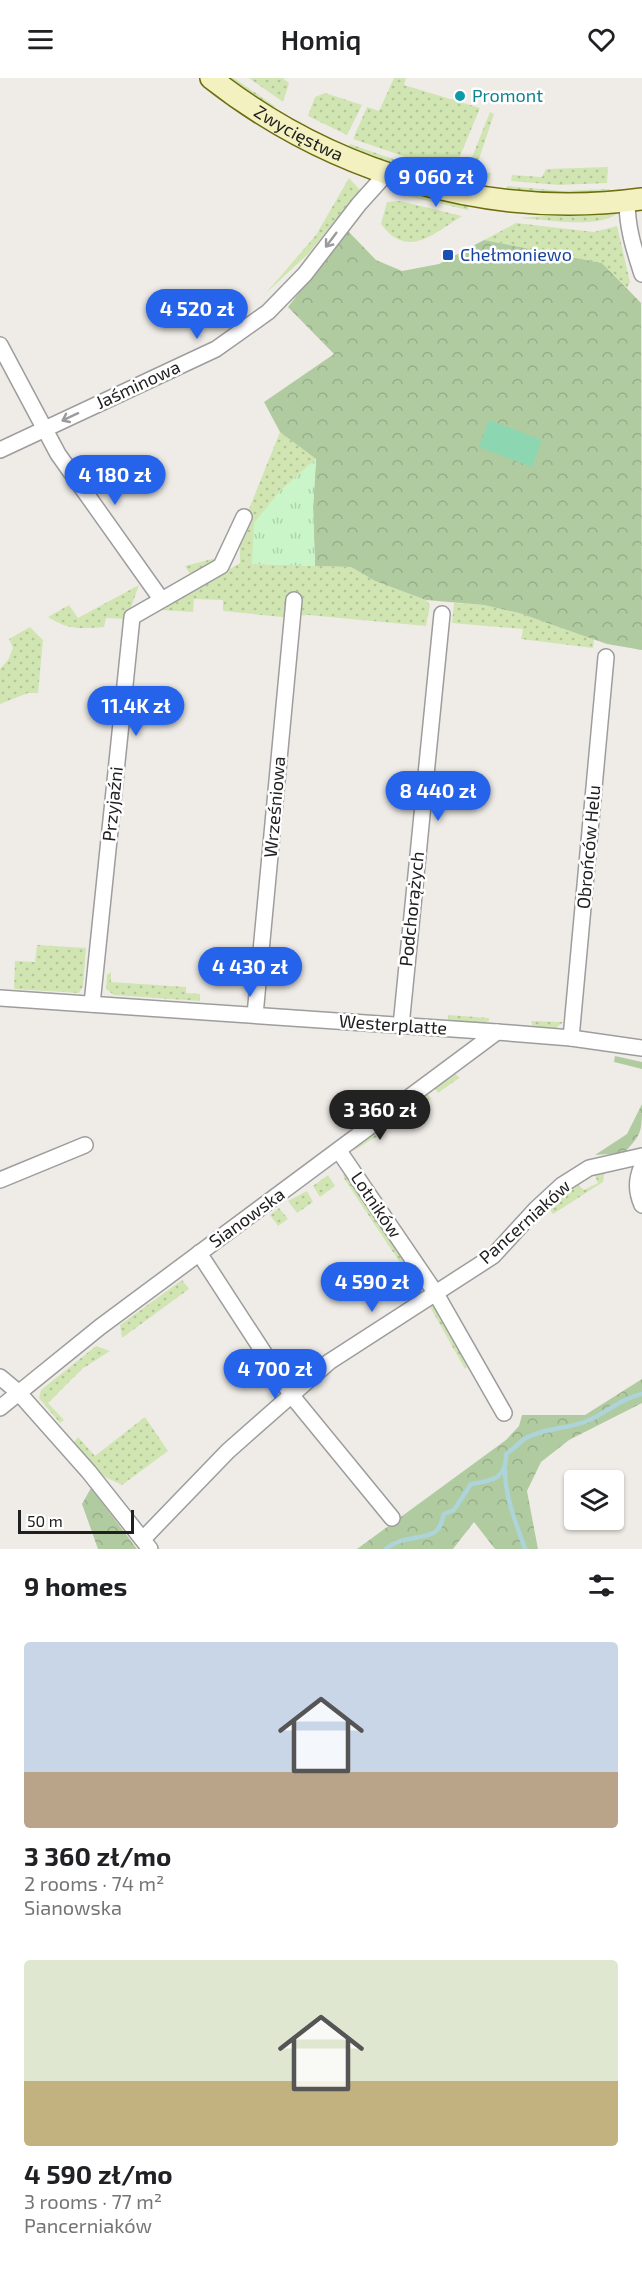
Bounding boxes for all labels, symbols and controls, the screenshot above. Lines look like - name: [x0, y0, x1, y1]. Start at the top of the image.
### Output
- icon: menu: [24, 23, 57, 56]
- text: Homiq: [281, 23, 361, 55]
- icon: heart: [585, 23, 618, 56]
- place label: Promont: [472, 84, 543, 106]
- marker: Promont: [453, 89, 467, 103]
- street label: Zwycięstwa: [250, 100, 347, 165]
- pin: 9 060 zł: [374, 157, 498, 208]
- text: 9 060 zł: [398, 164, 474, 188]
- one-way arrow: [325, 232, 338, 248]
- place label: Chełmoniewo: [460, 243, 572, 265]
- marker: Chełmoniewo: [441, 248, 455, 262]
- pin: 4 520 zł: [135, 289, 259, 340]
- text: 4 520 zł: [160, 296, 234, 320]
- street label: Jaśminowa: [92, 355, 183, 413]
- one-way arrow: [61, 411, 79, 423]
- pin: 4 180 zł: [53, 455, 177, 506]
- text: 4 180 zł: [79, 462, 151, 486]
- pin: 11.4K zł: [74, 686, 198, 737]
- text: 11.4K zł: [101, 693, 171, 717]
- street label: Wrześniowa: [259, 755, 289, 859]
- street label: Przyjaźni: [97, 765, 127, 842]
- pin: 8 440 zł: [376, 771, 500, 822]
- text: 8 440 zł: [400, 778, 476, 802]
- street label: Obrońców Helu: [572, 784, 604, 910]
- street label: Podchorążych: [394, 850, 428, 967]
- pin: 4 430 zł: [188, 947, 312, 998]
- text: 4 430 zł: [212, 954, 288, 978]
- street label: Westerplatte: [338, 1009, 448, 1039]
- pin: 3 360 zł: [318, 1090, 442, 1141]
- text: 3 360 zł: [343, 1097, 417, 1121]
- street label: Lotników: [347, 1167, 407, 1242]
- street label: Pancerniaków: [474, 1174, 575, 1268]
- street label: Sianowska: [204, 1182, 289, 1252]
- pin: 4 590 zł: [310, 1262, 434, 1313]
- text: 4 590 zł: [335, 1269, 409, 1293]
- pin: 4 700 zł: [213, 1349, 337, 1400]
- text: 4 700 zł: [238, 1356, 312, 1380]
- map controls: [564, 1470, 624, 1530]
- button: layers: [564, 1470, 624, 1530]
- scale bar: [18, 1507, 134, 1534]
- text: 50 m: [27, 1511, 63, 1530]
- icon: filters: [585, 1569, 618, 1602]
- text: 9 homes: [24, 1570, 127, 1601]
- icon: home: [267, 1681, 375, 1789]
- text: 3 360 zł/mo: [24, 1840, 171, 1871]
- text: 2 rooms · 74 m²: [24, 1871, 164, 1895]
- text: Sianowska: [24, 1895, 122, 1919]
- icon: home: [267, 1999, 375, 2107]
- text: 4 590 zł/mo: [24, 2158, 173, 2189]
- text: 3 rooms · 77 m²: [24, 2189, 162, 2213]
- text: Pancerniaków: [24, 2213, 152, 2237]

